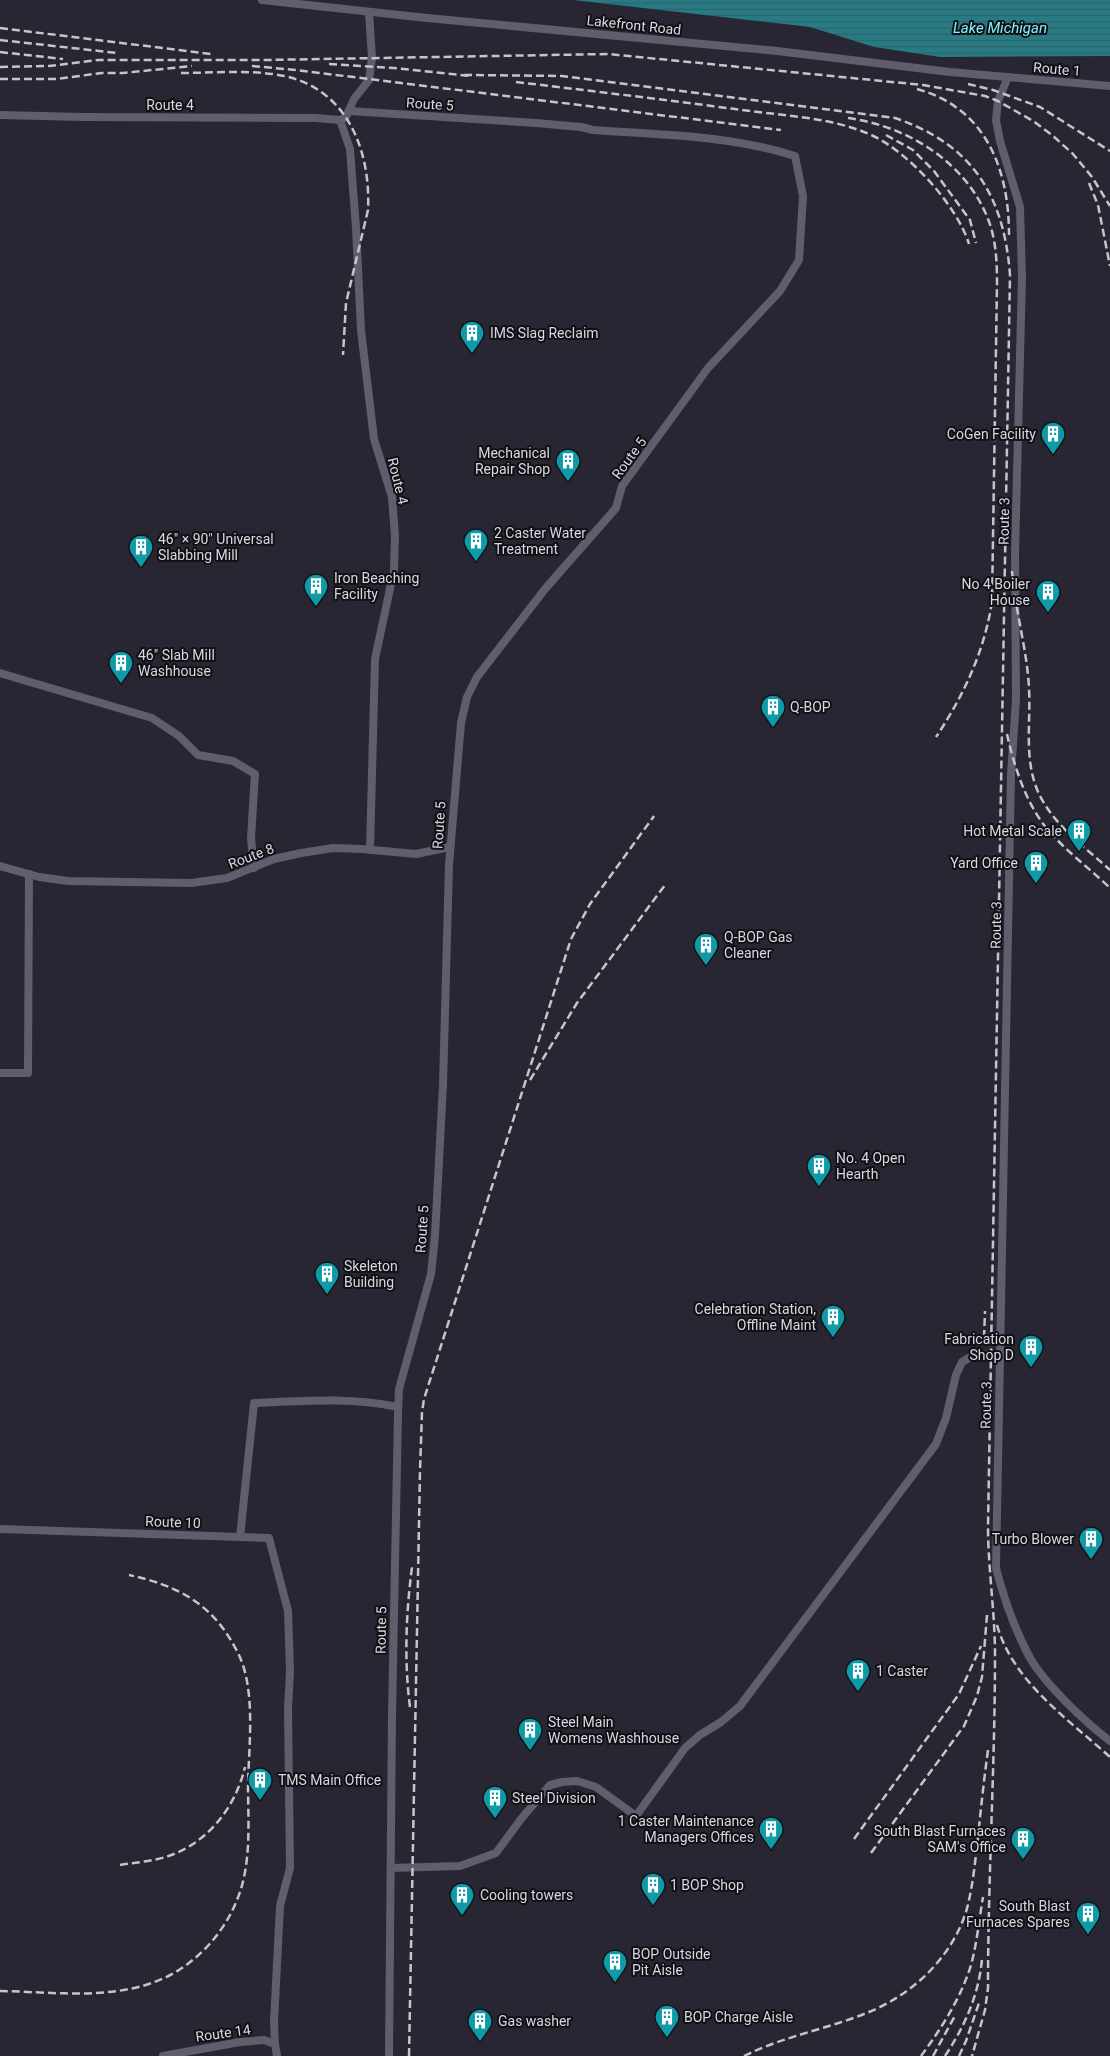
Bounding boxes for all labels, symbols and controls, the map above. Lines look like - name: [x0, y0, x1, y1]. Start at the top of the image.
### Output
- street label: Lakefront Road: [586, 12, 682, 38]
- water label: Lake Michigan: [953, 19, 1047, 37]
- street label: Route 1: [1033, 59, 1081, 79]
- street label: Route 5: [406, 94, 454, 114]
- street label: Route 4: [146, 97, 194, 113]
- building icon: IMS Slag Reclaim: [459, 320, 485, 354]
- place label: IMS Slag Reclaim: [490, 325, 599, 341]
- building icon: CoGen Facility: [1040, 421, 1066, 455]
- place label: CoGen Facility: [947, 426, 1036, 442]
- street label: Route 5: [609, 434, 650, 482]
- place label: Mechanical Repair Shop: [475, 445, 550, 477]
- building icon: Mechanical Repair Shop: [555, 448, 581, 482]
- street label: Route 4: [384, 456, 412, 506]
- street label: Route 3: [996, 497, 1012, 545]
- place label: 2 Caster Water Treatment: [494, 525, 586, 557]
- building icon: 2 Caster Water Treatment: [463, 528, 489, 562]
- place label: 46" × 90" Universal Slabbing Mill: [158, 531, 274, 563]
- building icon: 46" × 90" Universal Slabbing Mill: [128, 534, 154, 568]
- place label: Iron Beaching Facility: [334, 570, 419, 602]
- building icon: Iron Beaching Facility: [303, 573, 329, 607]
- place label: No 4 Boiler House: [962, 576, 1030, 608]
- building icon: No 4 Boiler House: [1035, 579, 1061, 613]
- place label: 46" Slab Mill Washhouse: [138, 647, 215, 679]
- building icon: 46" Slab Mill Washhouse: [108, 650, 134, 684]
- building icon: Q-BOP: [760, 694, 786, 728]
- place label: Q-BOP: [790, 699, 831, 715]
- street label: Route 5: [429, 801, 449, 849]
- building icon: Hot Metal Scale: [1066, 818, 1092, 852]
- place label: Hot Metal Scale: [963, 823, 1062, 839]
- street label: Route 8: [226, 840, 276, 872]
- building icon: Yard Office: [1023, 850, 1049, 884]
- place label: Yard Office: [950, 855, 1018, 871]
- street label: Route 3: [988, 901, 1004, 949]
- place label: Q-BOP Gas Cleaner: [724, 929, 793, 961]
- building icon: Q-BOP Gas Cleaner: [693, 932, 719, 966]
- place label: No. 4 Open Hearth: [836, 1150, 905, 1182]
- building icon: No. 4 Open Hearth: [806, 1153, 832, 1187]
- street label: Route 5: [412, 1205, 432, 1253]
- place label: Skeleton Building: [344, 1258, 398, 1290]
- building icon: Skeleton Building: [314, 1261, 340, 1295]
- place label: Celebration Station, Offline Maint: [695, 1301, 816, 1333]
- building icon: Celebration Station, Offline Maint: [820, 1304, 846, 1338]
- place label: Fabrication Shop D: [944, 1331, 1014, 1363]
- building icon: Fabrication Shop D: [1018, 1334, 1044, 1368]
- street label: Route 3: [978, 1381, 994, 1429]
- street label: Route 10: [145, 1513, 201, 1531]
- building icon: Turbo Blower: [1078, 1526, 1104, 1560]
- place label: Turbo Blower: [992, 1531, 1074, 1547]
- street label: Route 5: [373, 1606, 389, 1654]
- building icon: 1 Caster: [845, 1658, 871, 1692]
- place label: 1 Caster: [876, 1663, 928, 1679]
- place label: Steel Main Womens Washhouse: [548, 1714, 679, 1746]
- building icon: Steel Main Womens Washhouse: [517, 1717, 543, 1751]
- building icon: TMS Main Office: [247, 1767, 273, 1801]
- place label: TMS Main Office: [278, 1772, 381, 1788]
- building icon: Steel Division: [482, 1785, 508, 1819]
- place label: Steel Division: [512, 1790, 596, 1806]
- place label: 1 Caster Maintenance Managers Offices: [618, 1813, 754, 1845]
- building icon: 1 Caster Maintenance Managers Offices: [758, 1816, 784, 1850]
- place label: South Blast Furnaces SAM's Office: [874, 1823, 1006, 1855]
- building icon: South Blast Furnaces SAM's Office: [1010, 1826, 1036, 1860]
- building icon: 1 BOP Shop: [640, 1872, 666, 1906]
- place label: 1 BOP Shop: [670, 1877, 744, 1893]
- building icon: Cooling towers: [449, 1882, 475, 1916]
- place label: Cooling towers: [480, 1887, 573, 1903]
- place label: South Blast Furnaces Spares: [966, 1898, 1070, 1930]
- building icon: South Blast Furnaces Spares: [1075, 1901, 1101, 1935]
- place label: BOP Outside Pit Aisle: [632, 1946, 711, 1978]
- building icon: BOP Outside Pit Aisle: [602, 1949, 628, 1983]
- building icon: BOP Charge Aisle: [654, 2004, 680, 2038]
- building icon: Gas washer: [467, 2008, 493, 2042]
- place label: BOP Charge Aisle: [684, 2009, 793, 2025]
- place label: Gas washer: [498, 2013, 571, 2029]
- street label: Route 14: [194, 2021, 252, 2045]

